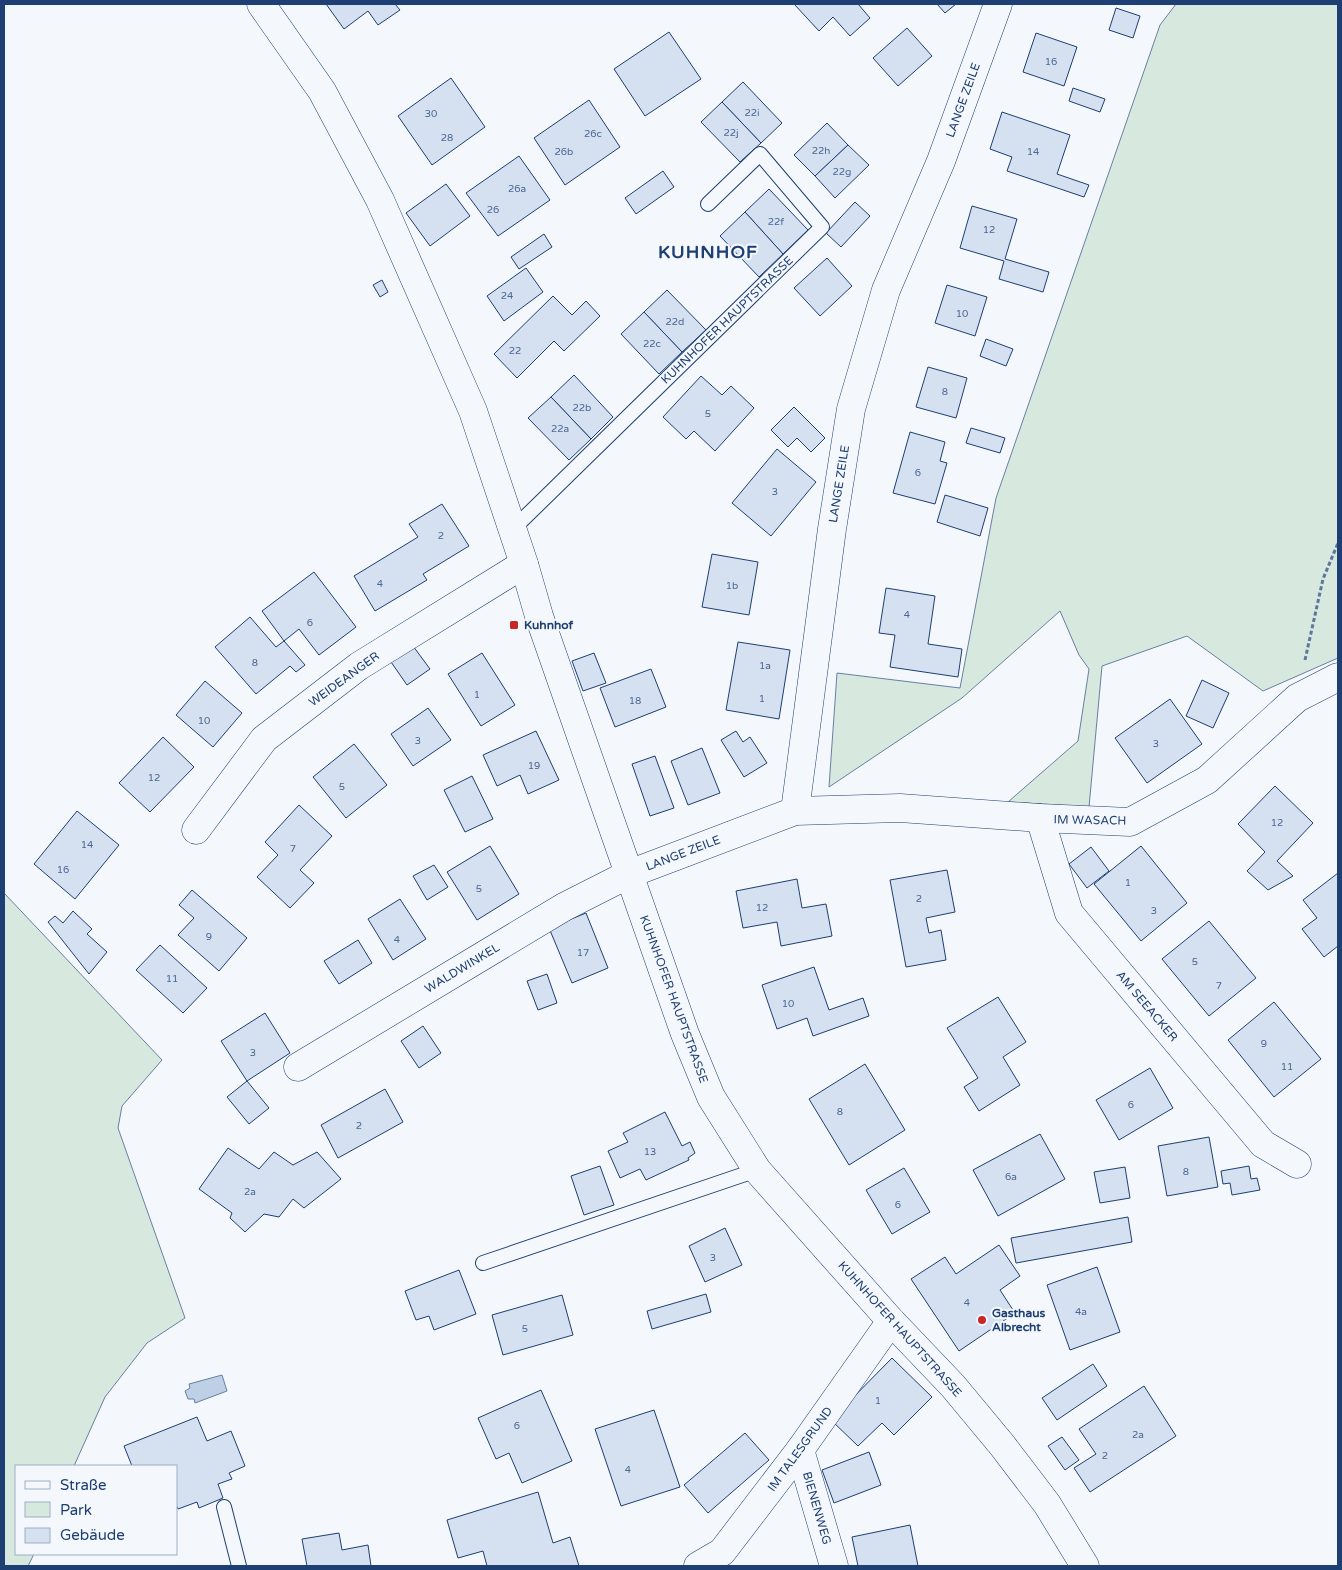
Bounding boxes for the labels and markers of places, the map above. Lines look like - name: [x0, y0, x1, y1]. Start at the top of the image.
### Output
- place label: Kuhnhof: [524, 618, 574, 632]
- marker: Kuhnhof: [508, 619, 520, 631]
- place label: Gasthaus Albrecht: [992, 1306, 1045, 1334]
- marker: Gasthaus Albrecht: [976, 1314, 988, 1326]

